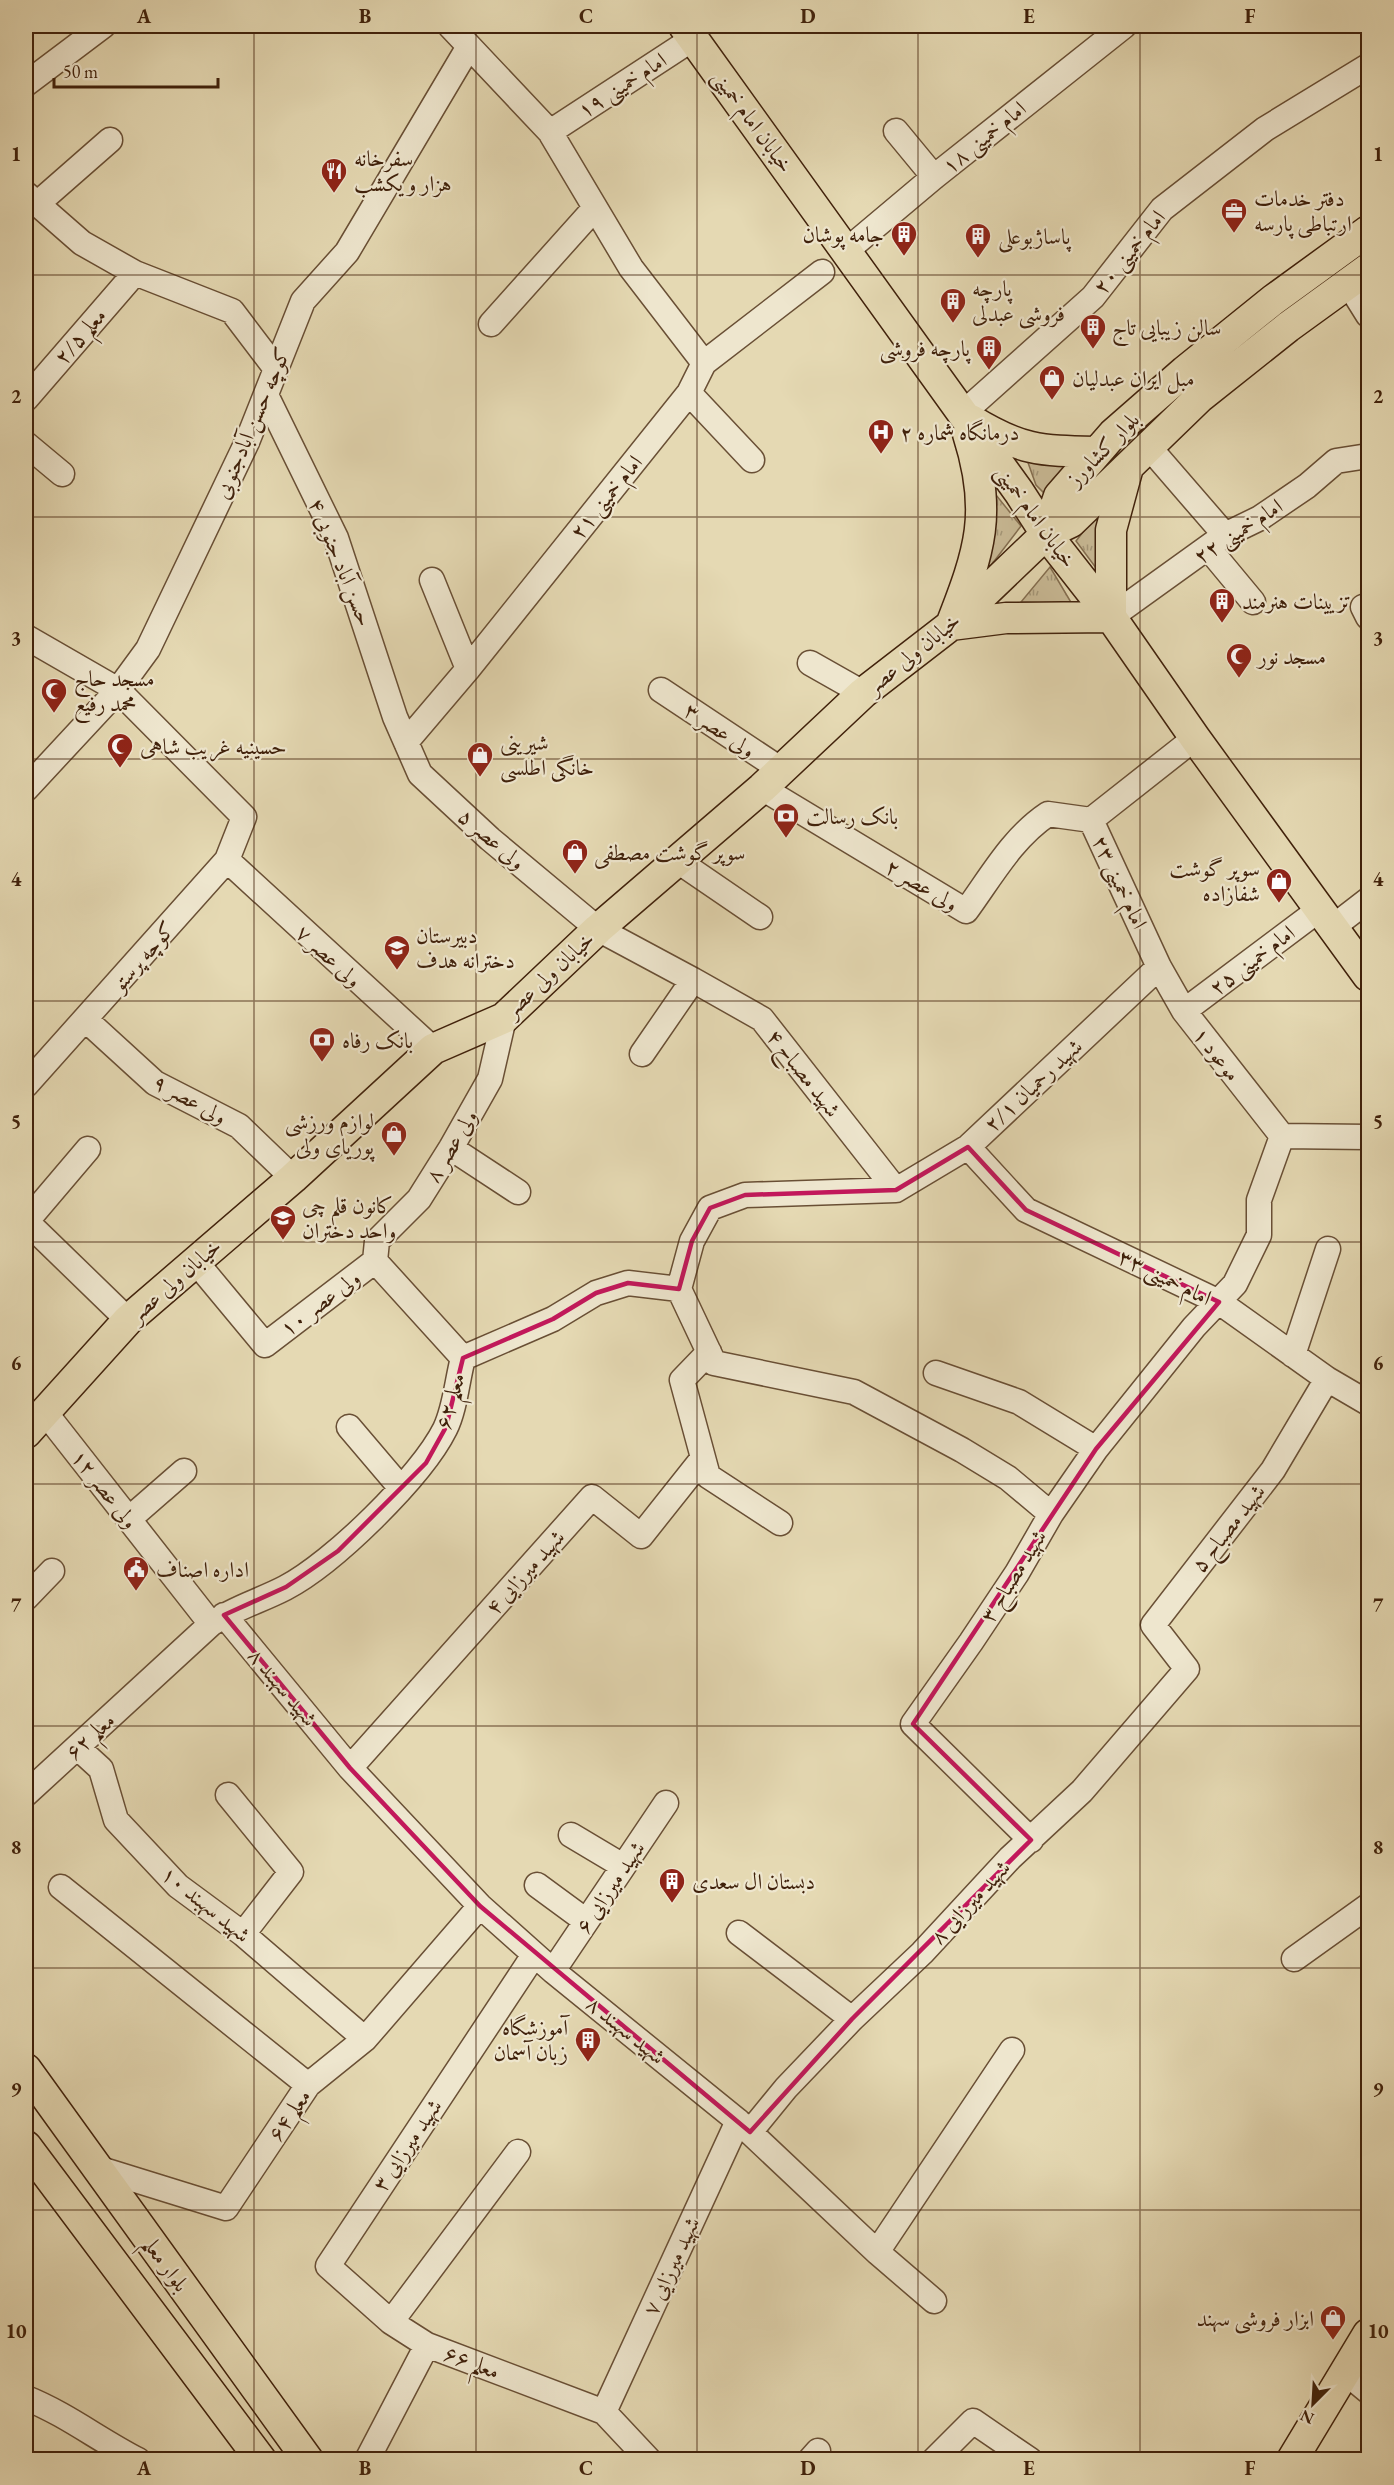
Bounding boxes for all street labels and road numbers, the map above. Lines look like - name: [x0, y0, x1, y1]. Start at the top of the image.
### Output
- street label: امام خمینی ۱۹: [572, 46, 675, 129]
- street label: خیابان امام خمینی: [702, 63, 800, 181]
- street label: امام خمینی ۱۸: [936, 94, 1035, 184]
- street label: امام خمینی ۲۰: [1086, 204, 1176, 303]
- street label: معلم ۲/۵: [47, 302, 119, 376]
- street label: کوچه حسن آبادجنوبی: [207, 343, 299, 504]
- street label: بلوار کشاورز: [1059, 405, 1146, 494]
- street label: امام خمینی ۲۱: [563, 449, 653, 548]
- street label: خیابان امام خمینی: [985, 458, 1083, 576]
- street label: امام خمینی ۲۲: [1188, 492, 1291, 575]
- street label: حسن آباد جنوبی ۴: [300, 494, 380, 631]
- street label: خیابان ولی عصر: [858, 606, 966, 701]
- street label: ولی عصر ۳: [679, 696, 761, 764]
- street label: ولی عصر ۵: [452, 802, 532, 876]
- street label: امام خمینی ۲۳: [1081, 830, 1154, 936]
- street label: ولی عصر ۲: [880, 852, 964, 918]
- street label: کوچه پرستو: [103, 915, 182, 999]
- street label: ولی عصر ۷: [290, 918, 368, 994]
- street label: امام خمینی ۲۵: [1203, 918, 1304, 1006]
- street label: خیابان ولی عصر: [496, 925, 601, 1025]
- street label: موعود ۱: [1187, 1021, 1247, 1087]
- street label: شهید مصباح ۴: [756, 1023, 848, 1126]
- street label: شهید رحمیان ۲/۱: [978, 1032, 1088, 1138]
- street label: ولی عصر ۹: [148, 1067, 232, 1131]
- street label: ولی عصر ۸: [418, 1104, 484, 1188]
- street label: خیابان ولی عصر: [121, 1232, 227, 1330]
- street label: امام خمینی ۳۳: [1111, 1242, 1216, 1317]
- street label: ولی عصر ۱۰: [274, 1263, 366, 1343]
- street label: معلم ۶۲: [428, 1369, 480, 1435]
- street label: ولی عصر ۱۲: [65, 1443, 145, 1535]
- street label: شهید مصباح ۵: [1184, 1478, 1276, 1581]
- street label: شهید میرزایی ۴: [479, 1523, 572, 1622]
- street label: شهید مصباح ۳: [973, 1524, 1057, 1631]
- street label: شهید سهبند ۸: [242, 1642, 324, 1732]
- street label: معلم ۶۲: [59, 1706, 126, 1772]
- street label: شهید میرزایی ۶: [568, 1835, 652, 1939]
- street label: شهید میرزایی ۸: [923, 1854, 1017, 1951]
- street label: شهید سهبند ۱۰: [155, 1859, 257, 1949]
- street label: شهید سهبند ۸: [580, 1989, 672, 2071]
- street label: معلم ۶۴: [261, 2083, 324, 2151]
- street label: شهید میرزایی ۳: [365, 2093, 449, 2197]
- street label: شهید میرزایی ۷: [636, 2212, 707, 2320]
- street label: بلوار معلم: [130, 2230, 196, 2302]
- street label: معلم ۶۶: [437, 2338, 504, 2393]

